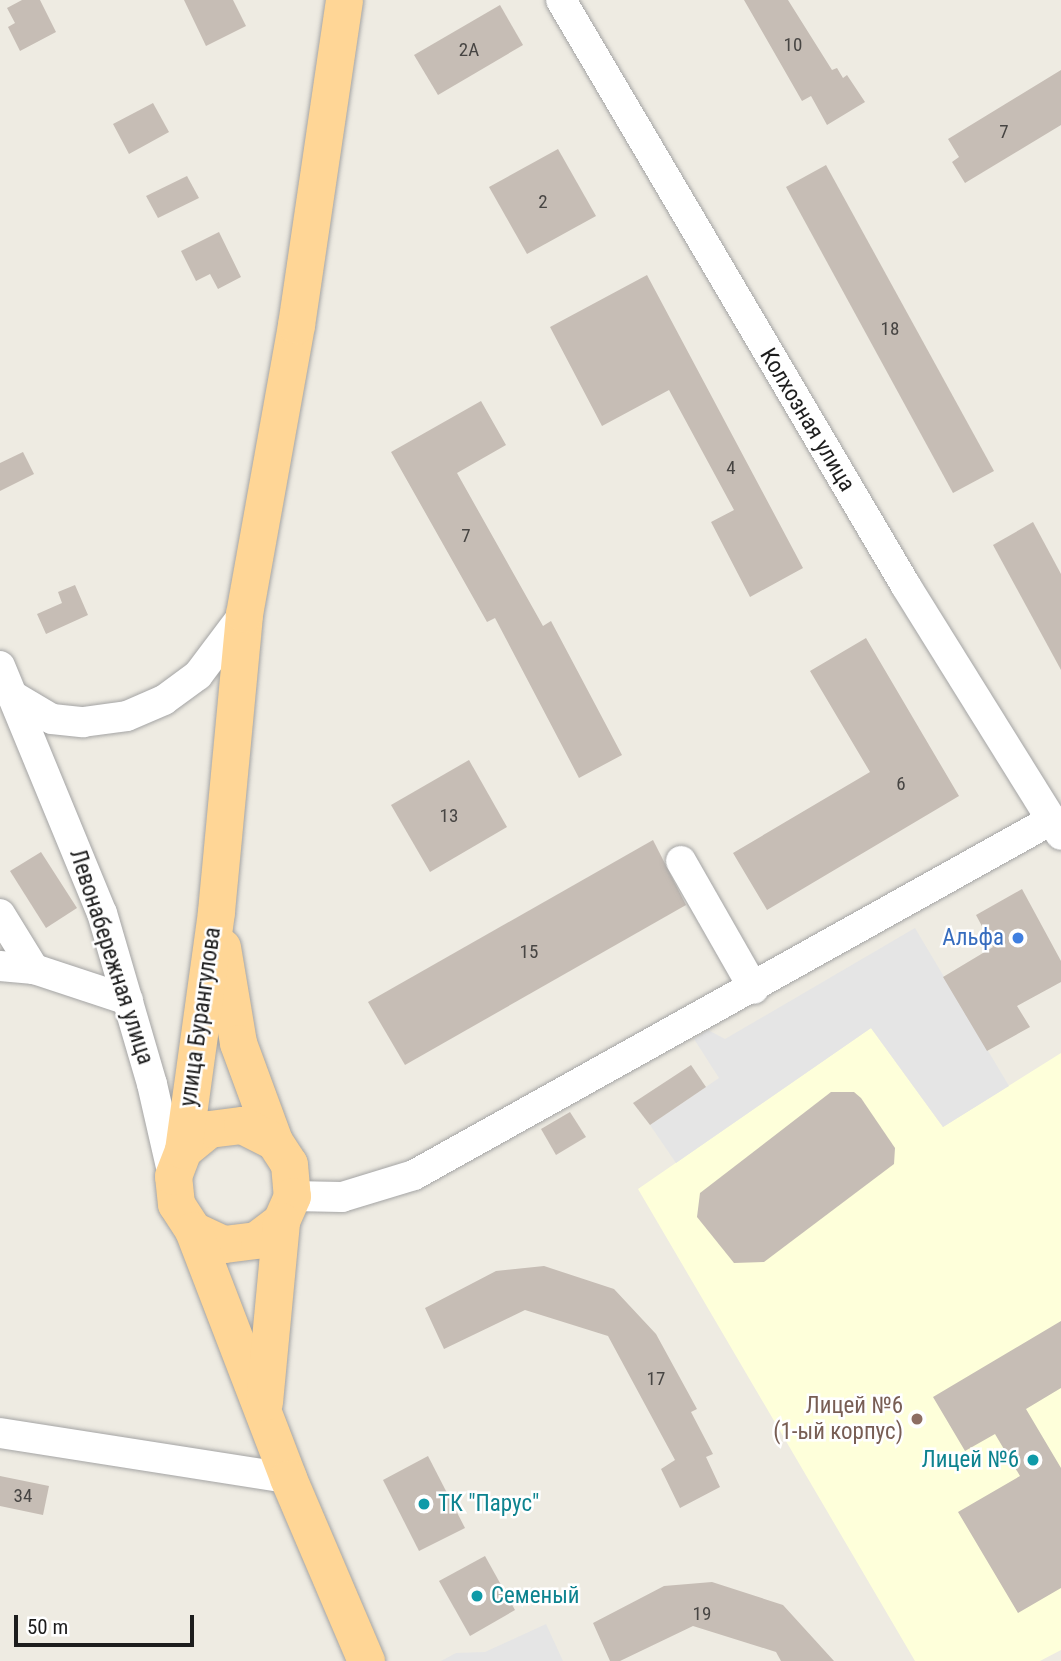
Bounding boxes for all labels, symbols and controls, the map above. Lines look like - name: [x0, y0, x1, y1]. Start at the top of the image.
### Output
- house number: 10: [784, 34, 802, 56]
- house number: 2А: [459, 39, 479, 61]
- house number: 7: [999, 121, 1009, 143]
- house number: 2: [538, 191, 548, 213]
- house number: 18: [881, 318, 899, 340]
- street label: Колхозная улица: [753, 343, 861, 497]
- house number: 4: [726, 457, 736, 479]
- house number: 7: [461, 525, 471, 547]
- house number: 6: [896, 773, 906, 795]
- house number: 13: [440, 805, 458, 827]
- street label: Левонабережная улица: [63, 846, 159, 1068]
- place label: Альфа: [942, 924, 1004, 952]
- street label: улица Бурангулова: [175, 926, 227, 1108]
- marker: Альфа: [1010, 930, 1026, 946]
- house number: 15: [520, 941, 538, 963]
- house number: 17: [647, 1368, 665, 1390]
- place label: Лицей №6 (1-ый корпус): [773, 1392, 903, 1446]
- marker: Лицей №6 (1-ый корпус): [909, 1411, 925, 1427]
- place label: Лицей №6: [922, 1446, 1019, 1474]
- marker: Лицей №6: [1025, 1452, 1041, 1468]
- house number: 34: [14, 1485, 32, 1507]
- place label: ТК "Парус": [438, 1490, 539, 1518]
- marker: ТК "Парус": [416, 1496, 432, 1512]
- place label: Семеный: [491, 1582, 580, 1610]
- marker: Семеный: [469, 1588, 485, 1604]
- scale bar: [18, 1602, 198, 1646]
- house number: 19: [693, 1603, 711, 1625]
- text: 50 m: [27, 1615, 68, 1639]

